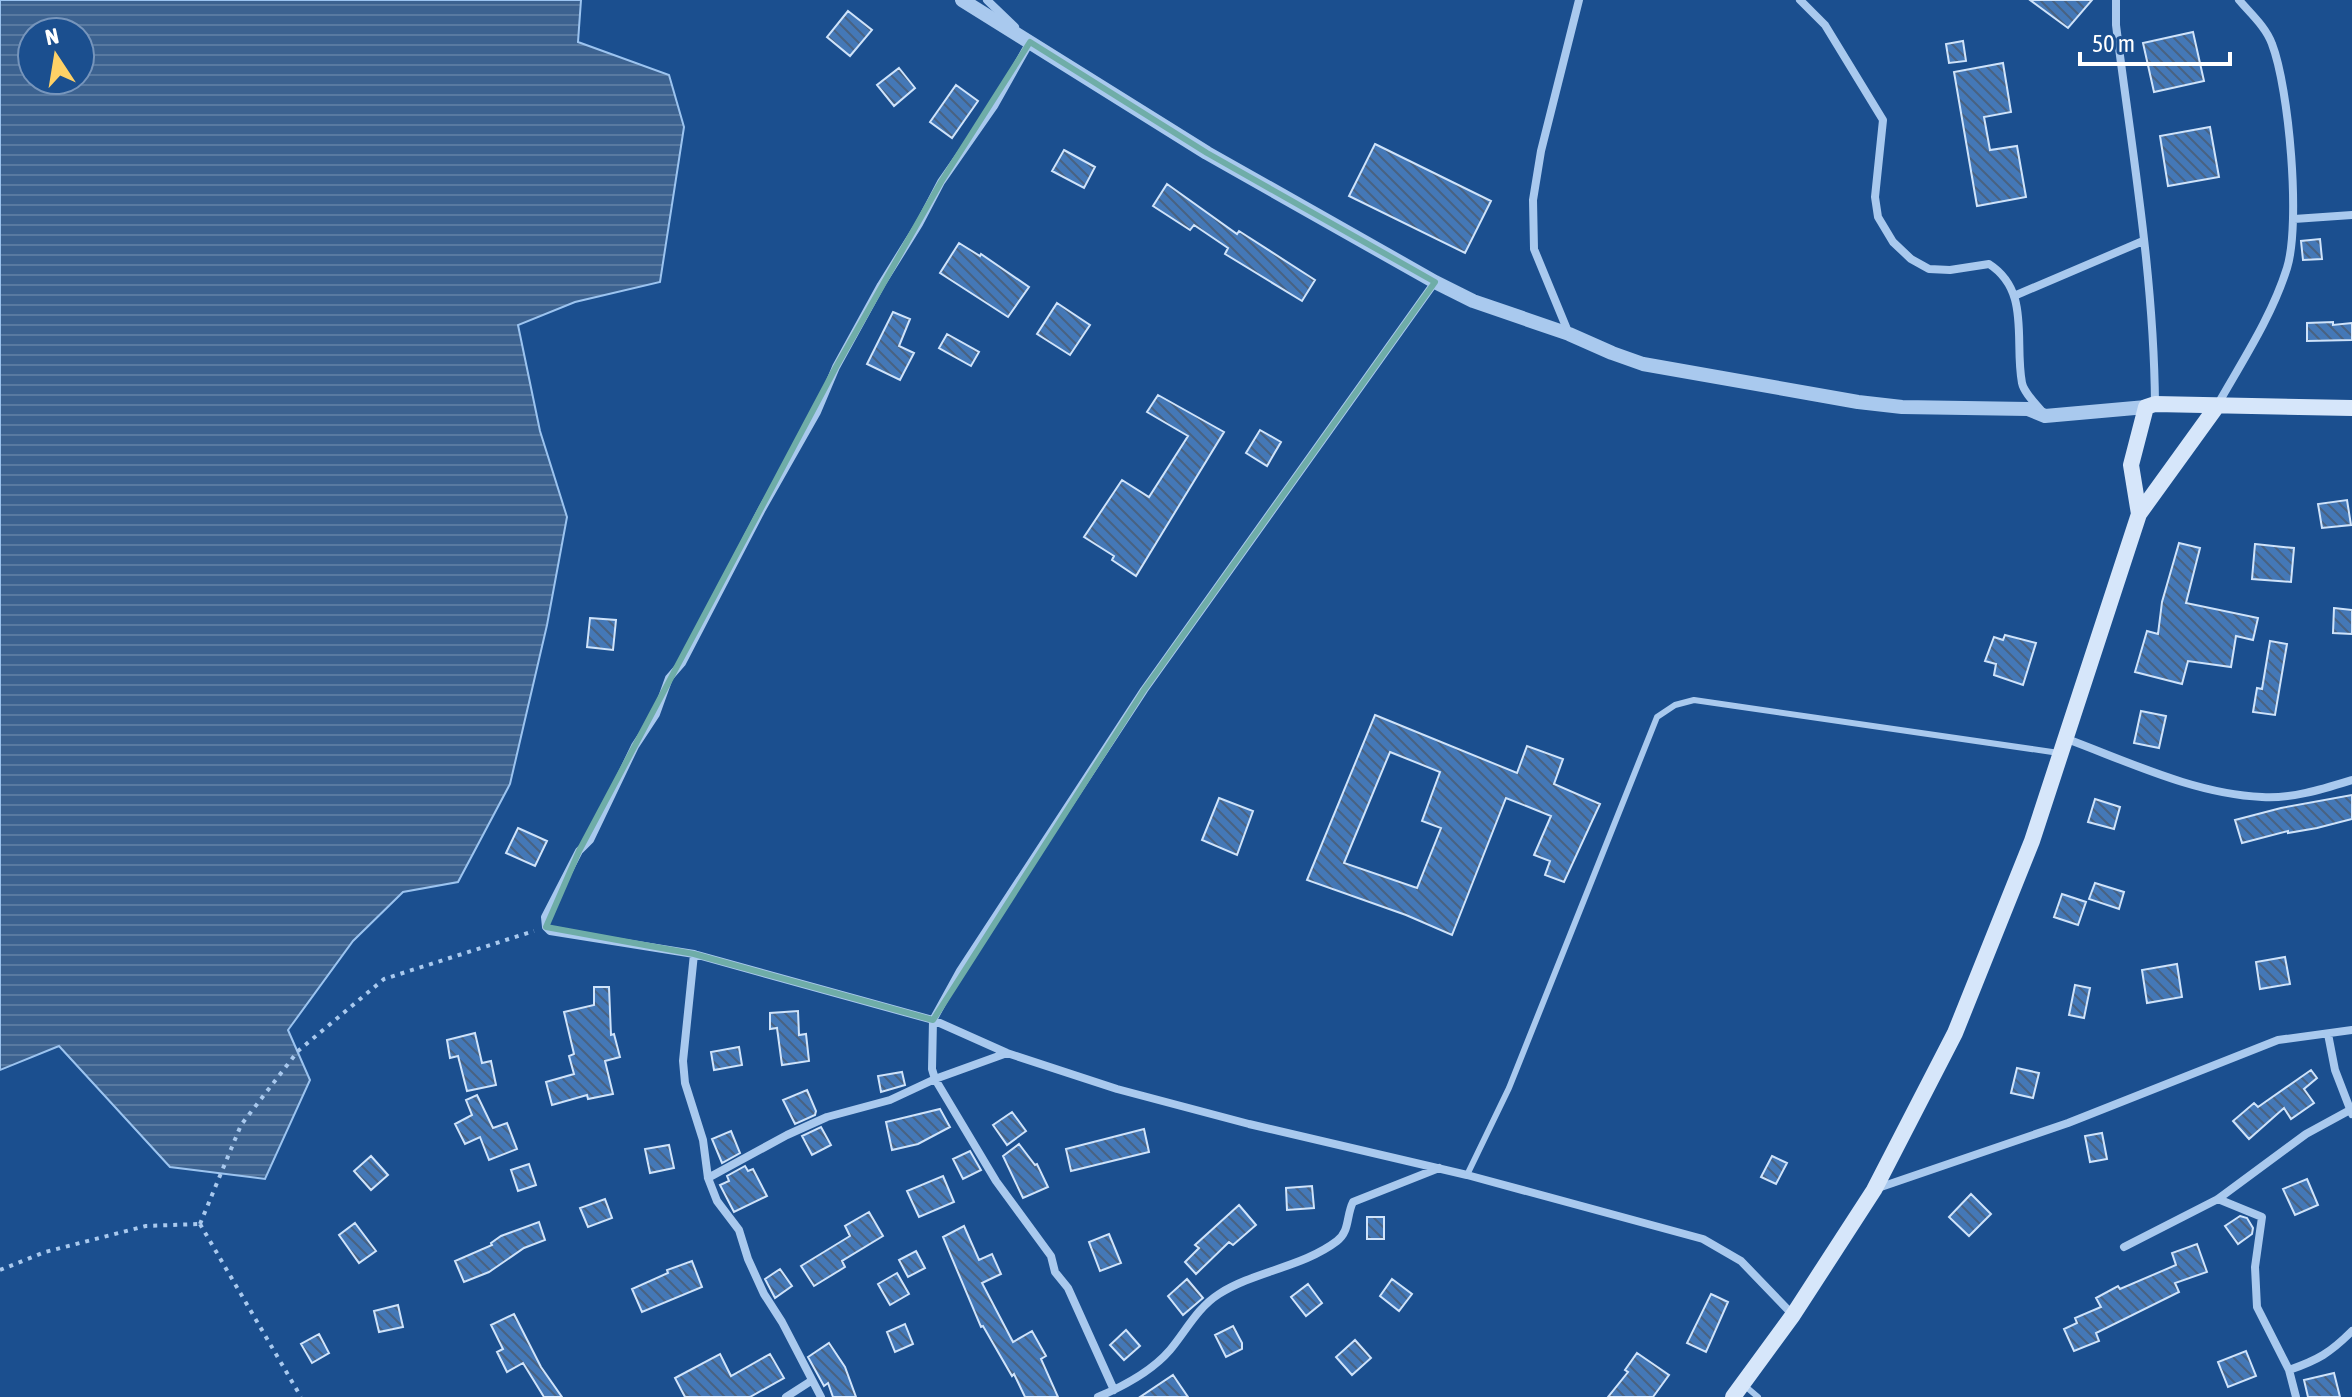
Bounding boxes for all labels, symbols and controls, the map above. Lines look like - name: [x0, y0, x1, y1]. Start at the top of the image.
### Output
- north arrow: [16, 16, 96, 96]
- scale bar: [2080, 16, 2230, 66]
- text: N: [43, 22, 61, 51]
- text: 50 m: [2092, 30, 2135, 57]

